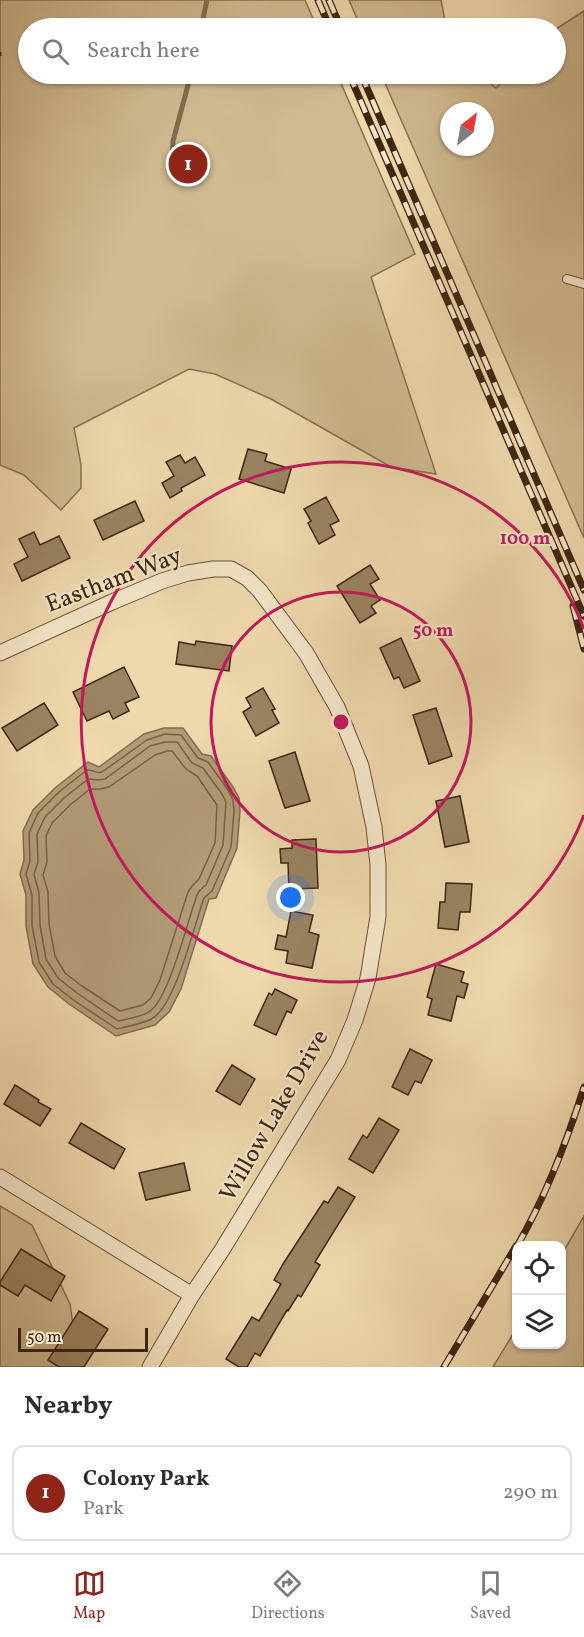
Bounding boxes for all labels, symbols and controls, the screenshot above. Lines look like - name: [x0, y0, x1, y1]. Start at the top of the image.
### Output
- search box: [18, 18, 566, 84]
- icon: search: [39, 35, 72, 68]
- text: Search here: [87, 36, 200, 67]
- north arrow: [440, 102, 494, 156]
- pin: 1: [168, 142, 207, 186]
- text: 100 m: [500, 527, 550, 552]
- street label: Eastham Way: [41, 539, 187, 623]
- text: 50 m: [413, 619, 453, 644]
- centre of rings: [331, 712, 351, 732]
- your location: [276, 883, 305, 912]
- street label: Willow Lake Drive: [212, 1024, 338, 1208]
- map controls: [512, 1241, 566, 1349]
- button: locate: [512, 1241, 566, 1295]
- button: layers: [512, 1295, 566, 1349]
- scale bar: [18, 1325, 148, 1352]
- text: 50 m: [27, 1327, 61, 1349]
- text: Nearby: [24, 1388, 113, 1424]
- text: Colony Park: [83, 1464, 209, 1495]
- text: 1: [41, 1479, 50, 1507]
- text: 290 m: [503, 1479, 558, 1507]
- text: Park: [83, 1495, 124, 1523]
- tab: Map: [73, 1567, 106, 1625]
- tab: Directions: [251, 1567, 325, 1625]
- tab: Saved: [470, 1567, 511, 1625]

